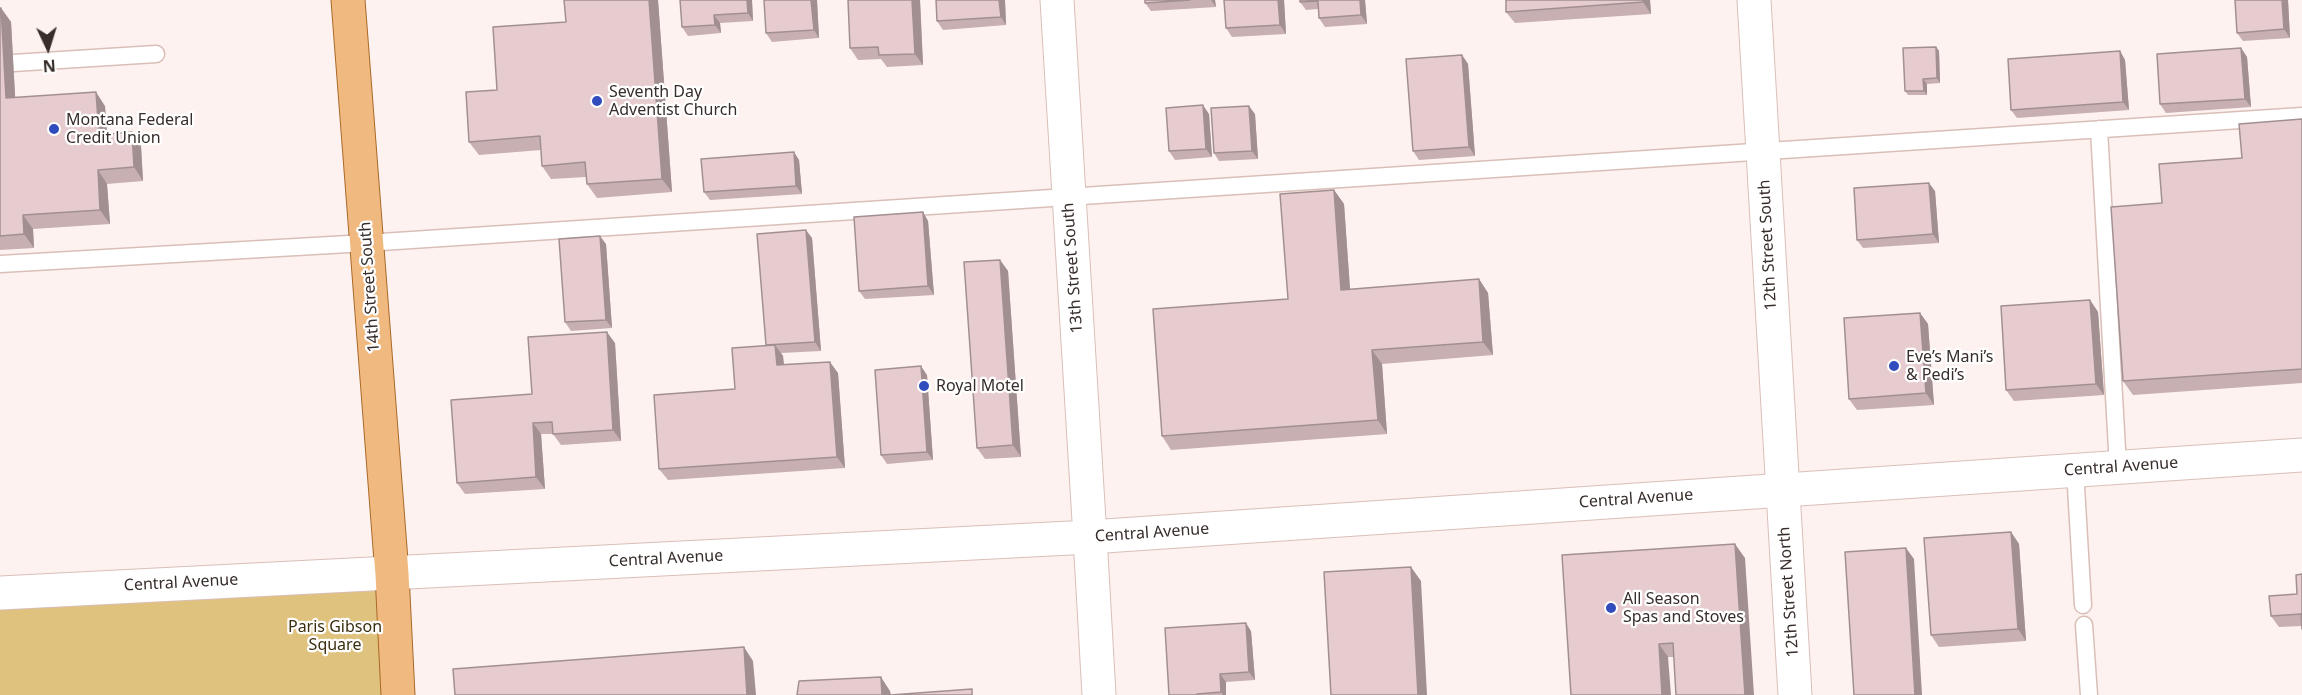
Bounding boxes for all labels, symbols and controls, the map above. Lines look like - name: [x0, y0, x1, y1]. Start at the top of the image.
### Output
- north arrow: [18, 18, 78, 78]
- text: N: [42, 55, 57, 77]
- place label: Seventh Day Adventist Church: [609, 82, 737, 120]
- marker: Seventh Day Adventist Church: [590, 94, 604, 108]
- place label: Montana Federal Credit Union: [66, 110, 193, 148]
- marker: Montana Federal Credit Union: [47, 122, 61, 136]
- street label: 12th Street South: [1755, 179, 1781, 311]
- street label: 13th Street South: [1059, 202, 1087, 334]
- street label: 14th Street South: [356, 221, 384, 353]
- place label: Eve’s Mani’s & Pedi’s: [1906, 347, 1994, 385]
- marker: Eve’s Mani’s & Pedi’s: [1887, 359, 1901, 373]
- place label: Royal Motel: [936, 376, 1024, 396]
- marker: Royal Motel: [917, 379, 931, 393]
- street label: Central Avenue: [2063, 453, 2179, 481]
- street label: Central Avenue: [1578, 485, 1694, 513]
- street label: Central Avenue: [1094, 519, 1210, 547]
- street label: 12th Street North: [1775, 526, 1803, 658]
- street label: Central Avenue: [608, 546, 724, 572]
- street label: Central Avenue: [123, 570, 239, 596]
- place label: All Season Spas and Stoves: [1623, 589, 1744, 627]
- marker: All Season Spas and Stoves: [1604, 601, 1618, 615]
- park label: Paris Gibson Square: [288, 617, 382, 655]

